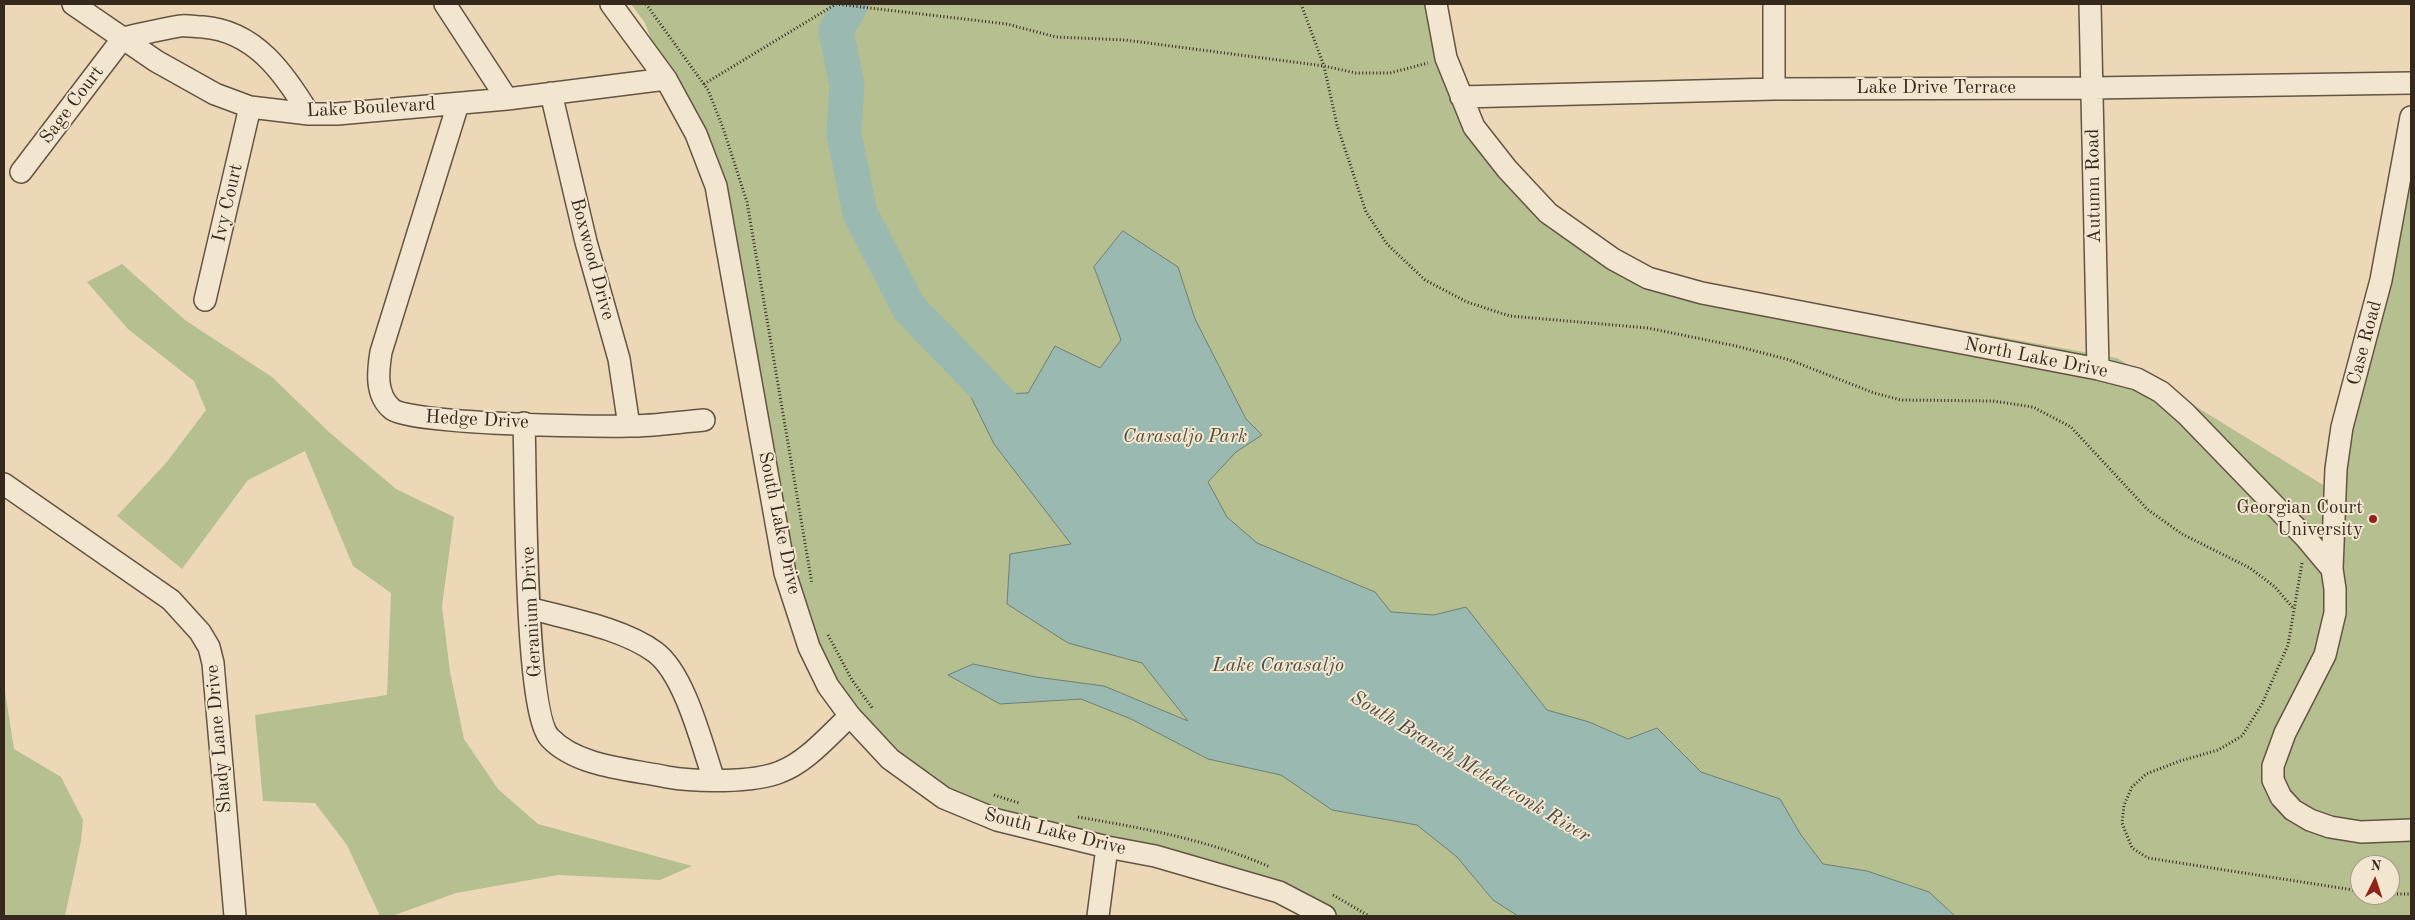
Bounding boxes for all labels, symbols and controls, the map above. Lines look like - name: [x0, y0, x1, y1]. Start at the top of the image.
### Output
- street label: Sage Court: [35, 61, 109, 149]
- street label: Lake Drive Terrace: [1856, 77, 2016, 99]
- street label: Lake Boulevard: [306, 93, 436, 123]
- street label: Autumn Road: [2082, 129, 2106, 243]
- street label: Ivy Court: [208, 162, 248, 244]
- street label: Boxwood Drive: [565, 195, 619, 323]
- street label: Case Road: [2343, 298, 2387, 388]
- street label: North Lake Drive: [1962, 333, 2110, 383]
- street label: Hedge Drive: [425, 406, 529, 434]
- park label: Carasaljo Park: [1123, 426, 1247, 448]
- street label: South Lake Drive: [753, 450, 805, 596]
- place label: Georgian Court University: [2236, 497, 2363, 541]
- marker: Georgian Court University: [2367, 513, 2379, 525]
- street label: Geranium Drive: [517, 546, 547, 678]
- water label: Lake Carasaljo: [1212, 654, 1344, 678]
- street label: Shady Lane Drive: [201, 664, 237, 814]
- water label: South Branch Metedeconk River: [1346, 686, 1594, 848]
- street label: South Lake Drive: [982, 803, 1128, 861]
- north arrow: [2350, 855, 2400, 905]
- text: N: [2370, 859, 2382, 873]

